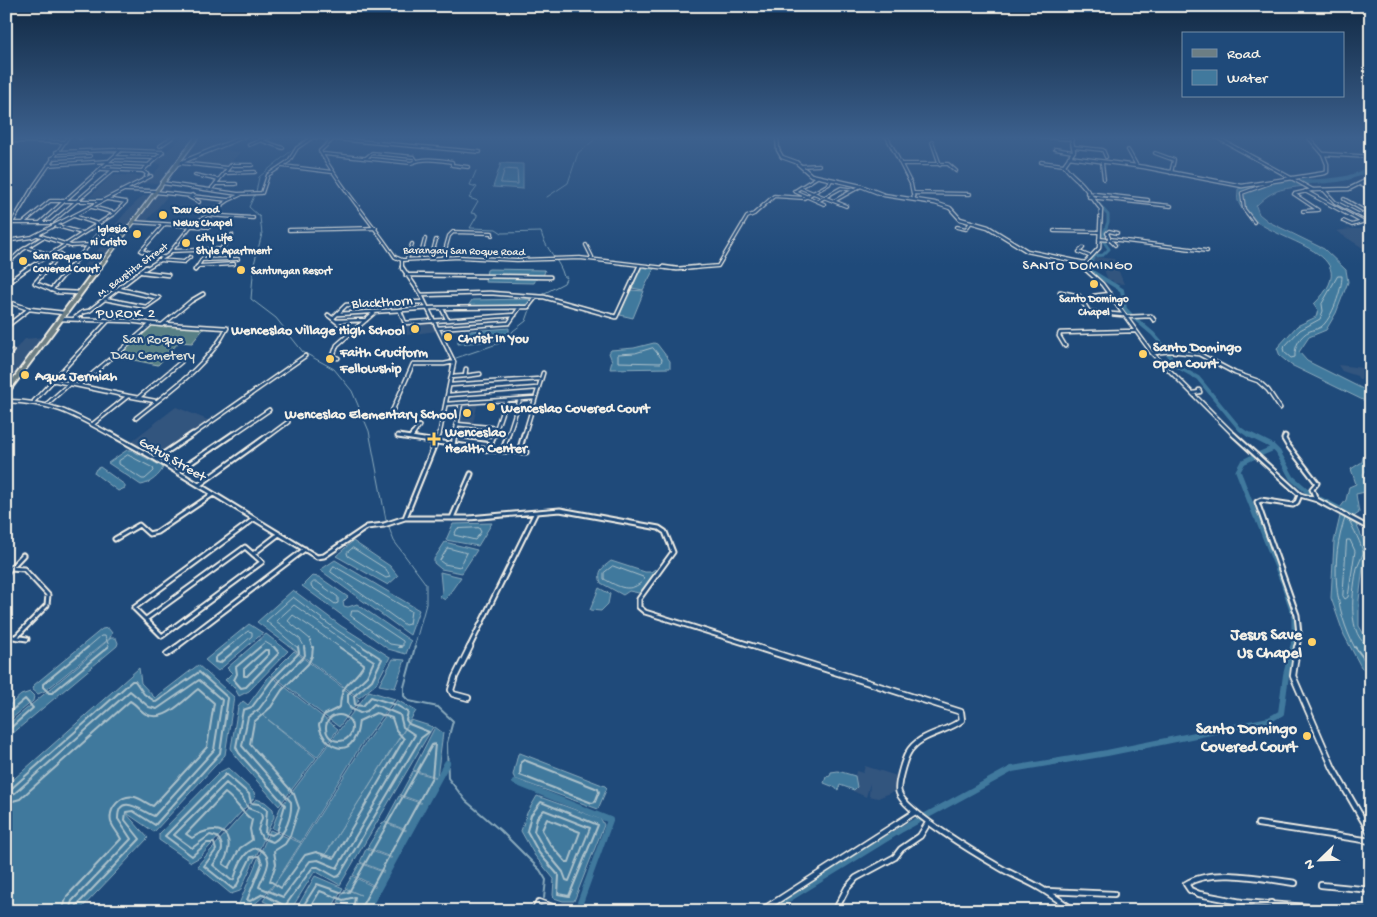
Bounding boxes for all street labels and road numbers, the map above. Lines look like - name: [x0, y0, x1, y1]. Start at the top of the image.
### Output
- street label: M. Baustita Street: [96, 240, 172, 300]
- street label: Barangay San Roque Road: [402, 245, 527, 259]
- street label: Blackthorn: [350, 293, 413, 314]
- street label: Gatus Street: [135, 434, 209, 487]

